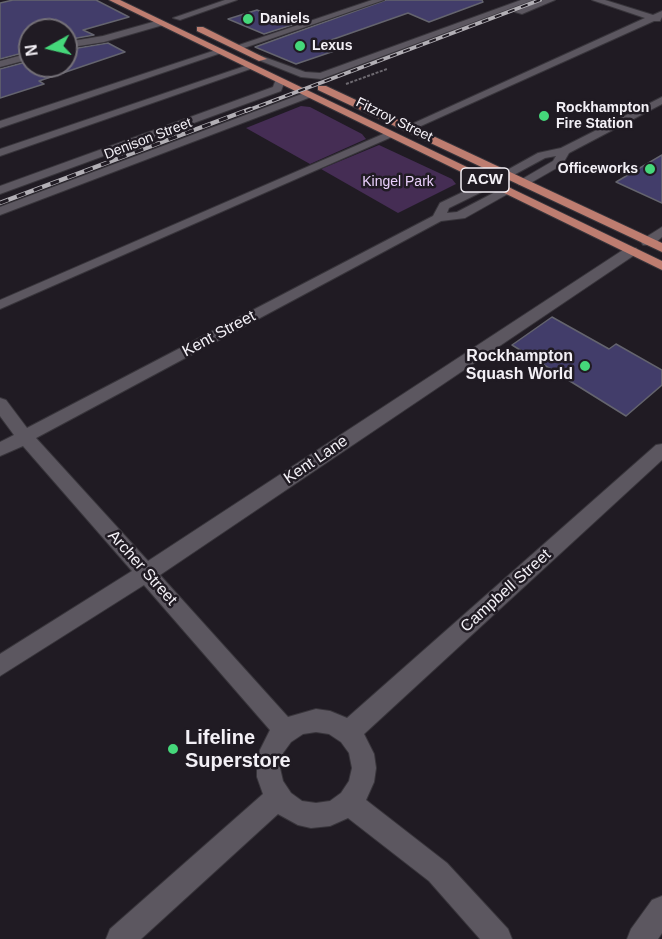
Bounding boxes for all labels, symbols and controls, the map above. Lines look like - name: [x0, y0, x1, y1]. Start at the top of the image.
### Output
- place label: Daniels: [260, 11, 310, 27]
- marker: Daniels: [241, 12, 255, 26]
- north arrow: [18, 18, 78, 78]
- place label: Lexus: [312, 38, 352, 54]
- marker: Lexus: [293, 39, 307, 53]
- text: N: [22, 43, 41, 57]
- street label: Fitzroy Street: [353, 94, 435, 146]
- place label: Rockhampton Fire Station: [556, 100, 649, 132]
- marker: Rockhampton Fire Station: [537, 109, 551, 123]
- street label: Denison Street: [102, 115, 194, 163]
- place label: Officeworks: [558, 161, 638, 177]
- marker: Officeworks: [643, 162, 657, 176]
- road number: ACW: [461, 168, 509, 192]
- park label: Kingel Park: [362, 174, 434, 190]
- street label: Kent Street: [179, 307, 259, 361]
- place label: Rockhampton Squash World: [466, 347, 573, 385]
- marker: Rockhampton Squash World: [578, 359, 592, 373]
- street label: Kent Lane: [280, 432, 352, 488]
- street label: Archer Street: [103, 527, 181, 609]
- street label: Campbell Street: [457, 545, 555, 637]
- place label: Lifeline Superstore: [185, 726, 291, 773]
- marker: Lifeline Superstore: [166, 742, 180, 756]

